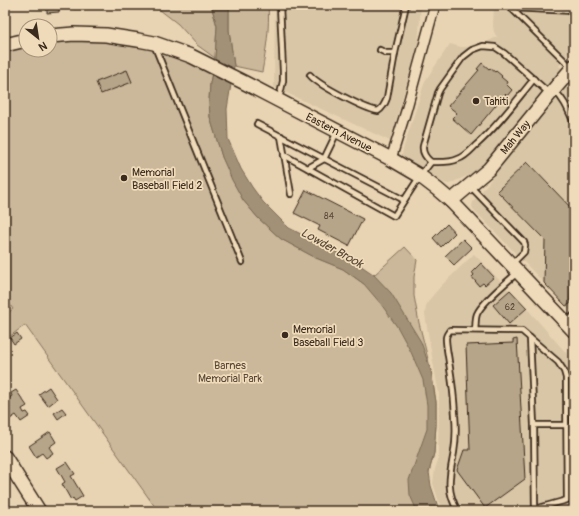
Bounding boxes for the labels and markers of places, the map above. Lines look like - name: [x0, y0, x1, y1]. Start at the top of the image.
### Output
- place label: Tahiti: [484, 95, 508, 108]
- marker: Tahiti: [471, 96, 481, 106]
- place label: Memorial Baseball Field 2: [132, 166, 202, 192]
- marker: Memorial Baseball Field 2: [119, 173, 129, 183]
- place label: Memorial Baseball Field 3: [293, 323, 363, 349]
- marker: Memorial Baseball Field 3: [280, 330, 290, 340]

